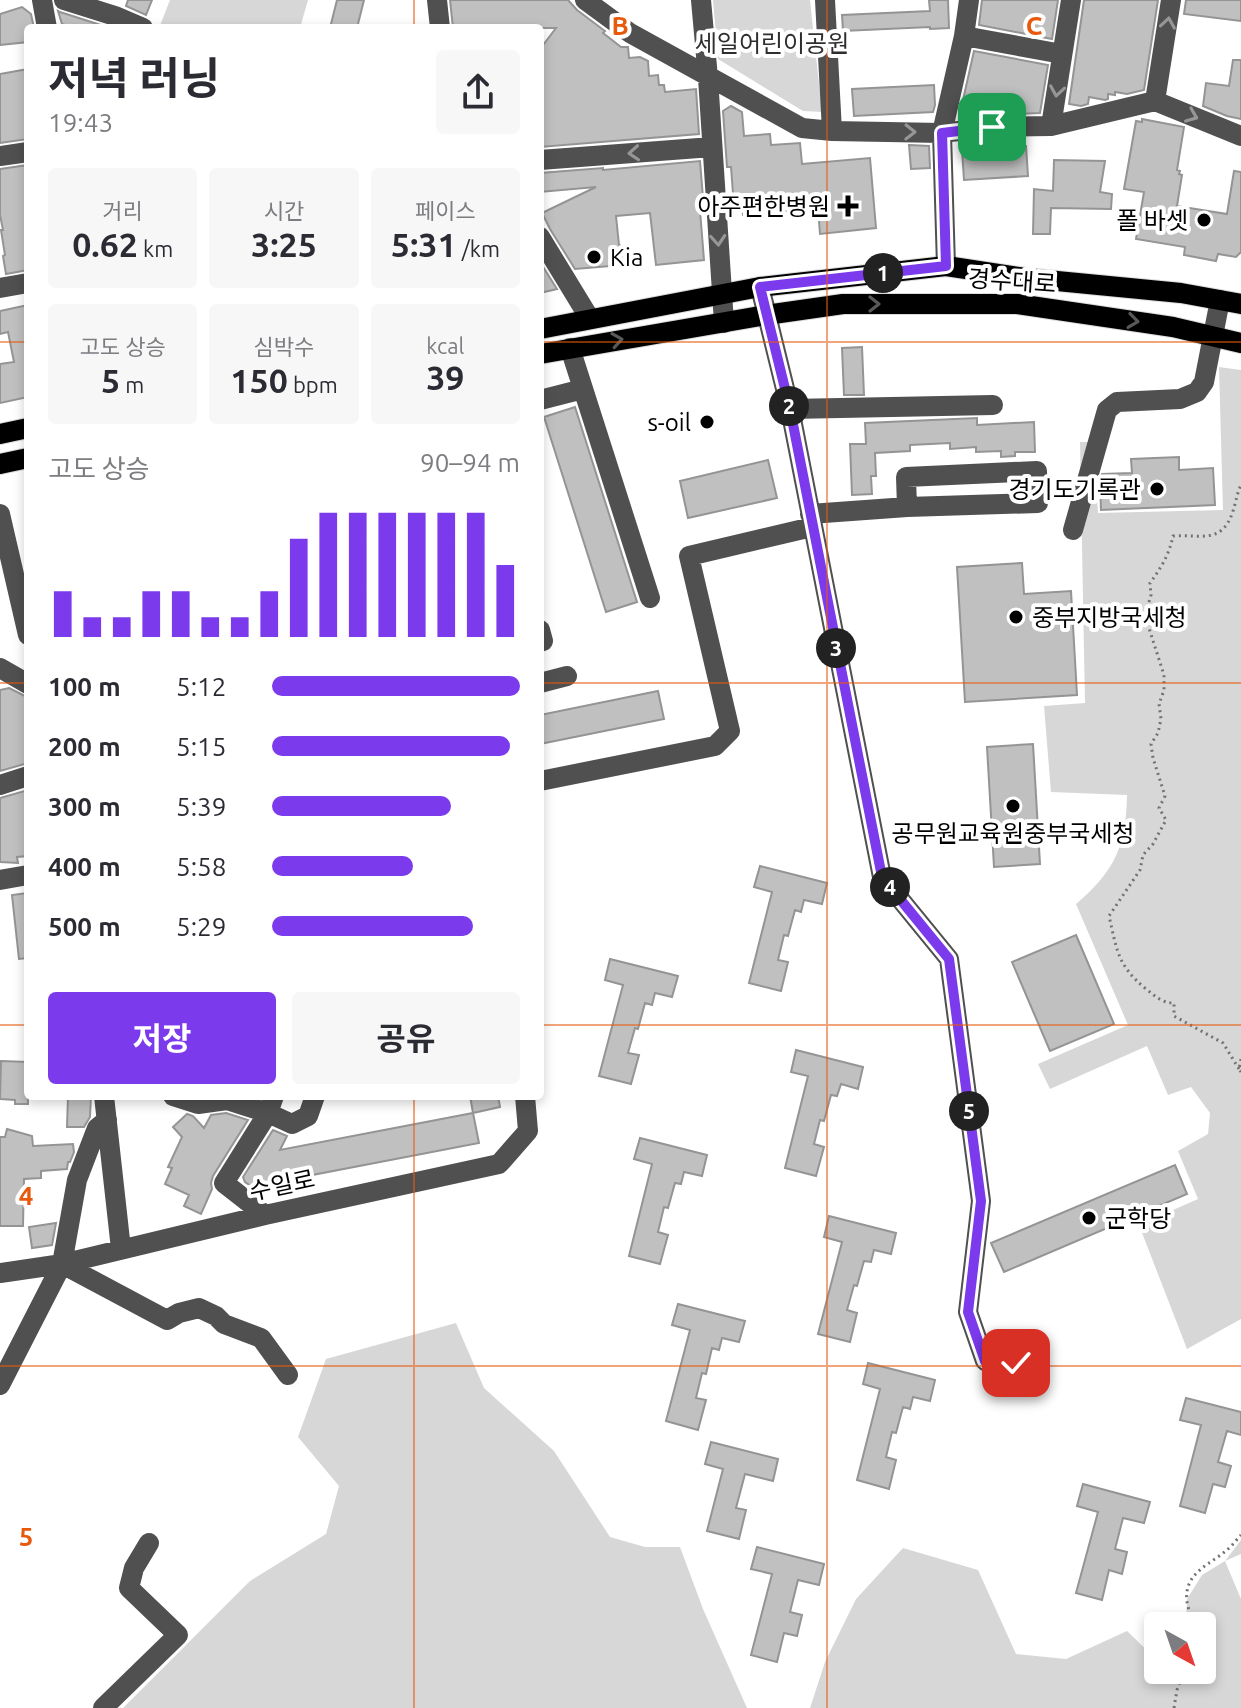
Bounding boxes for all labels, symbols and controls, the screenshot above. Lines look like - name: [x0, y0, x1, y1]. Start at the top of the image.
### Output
- text: B: [611, 11, 629, 40]
- text: C: [1026, 11, 1043, 40]
- one-way arrow: [1158, 16, 1175, 30]
- park label: 세일어린이공원: [695, 30, 849, 57]
- button: share: [436, 50, 520, 134]
- text: 저녁 러닝: [48, 53, 220, 102]
- one-way arrow: [1049, 84, 1066, 98]
- pin: [958, 93, 1026, 161]
- icon: arrive: [970, 105, 1014, 149]
- one-way arrow: [1184, 106, 1198, 123]
- text: 19:43: [48, 108, 113, 137]
- one-way arrow: [904, 124, 917, 141]
- one-way arrow: [627, 144, 640, 161]
- place label: 아주편한병원: [698, 193, 830, 220]
- marker: 아주편한병원: [837, 195, 859, 217]
- text: 거리: [102, 198, 143, 223]
- text: 시간: [264, 198, 304, 223]
- text: 페이스: [415, 198, 476, 223]
- place label: 폴 바셋: [1116, 207, 1188, 234]
- marker: 폴 바셋: [1195, 211, 1213, 229]
- text: 0.62: [72, 225, 138, 263]
- text: 3:25: [251, 225, 317, 263]
- text: 5:31: [391, 225, 457, 263]
- one-way arrow: [709, 234, 726, 247]
- text: km: [138, 236, 173, 261]
- text: /km: [457, 236, 500, 261]
- place label: Kia: [610, 244, 643, 271]
- marker: Kia: [585, 248, 603, 266]
- pin: 1: [863, 253, 903, 293]
- text: 1: [877, 260, 889, 285]
- street label: 경수대로: [967, 264, 1057, 298]
- one-way arrow: [868, 295, 881, 313]
- one-way arrow: [1126, 312, 1139, 329]
- text: kcal: [426, 333, 464, 358]
- one-way arrow: [610, 333, 624, 350]
- text: 고도 상승: [80, 334, 166, 359]
- text: 심박수: [254, 334, 314, 359]
- text: 39: [426, 358, 465, 396]
- text: 5: [101, 361, 120, 399]
- text: 150: [230, 361, 288, 399]
- text: m: [120, 372, 144, 397]
- text: bpm: [288, 372, 338, 397]
- pin: 2: [769, 386, 809, 426]
- text: 2: [783, 393, 795, 418]
- place label: s-oil: [647, 409, 691, 436]
- marker: s-oil: [698, 413, 716, 431]
- text: 90–94 m: [420, 448, 520, 477]
- text: 고도 상승: [48, 454, 150, 483]
- place label: 경기도기록관: [1009, 476, 1141, 503]
- marker: 경기도기록관: [1148, 480, 1166, 498]
- place label: 중부지방국세청: [1032, 604, 1187, 631]
- marker: 중부지방국세청: [1007, 608, 1025, 626]
- pin: 3: [816, 628, 856, 668]
- text: 3: [830, 635, 842, 660]
- text: 100 m: [48, 672, 121, 701]
- text: 5:12: [176, 672, 226, 701]
- text: 200 m: [48, 732, 121, 761]
- text: 5:15: [176, 732, 226, 761]
- text: 300 m: [48, 792, 121, 821]
- text: 5:39: [176, 792, 226, 821]
- marker: 공무원교육원중부국세청: [1004, 797, 1022, 815]
- place label: 공무원교육원중부국세청: [892, 820, 1134, 847]
- text: 400 m: [48, 852, 121, 881]
- text: 5:58: [176, 852, 226, 881]
- pin: 4: [870, 867, 910, 907]
- text: 4: [884, 874, 896, 899]
- text: 500 m: [48, 912, 121, 941]
- text: 5:29: [176, 912, 226, 941]
- button: 저장: [48, 992, 276, 1084]
- button: 공유: [292, 992, 520, 1084]
- pin: 5: [949, 1091, 989, 1131]
- text: 5: [963, 1098, 975, 1123]
- street label: 수일로: [247, 1165, 317, 1205]
- text: 4: [19, 1181, 33, 1210]
- place label: 군학당: [1105, 1205, 1171, 1232]
- marker: 군학당: [1080, 1209, 1098, 1227]
- pin: [982, 1329, 1050, 1397]
- icon: check: [994, 1341, 1038, 1385]
- text: 5: [19, 1522, 33, 1551]
- north arrow: [1144, 1612, 1216, 1684]
- map controls: [1144, 1612, 1216, 1684]

